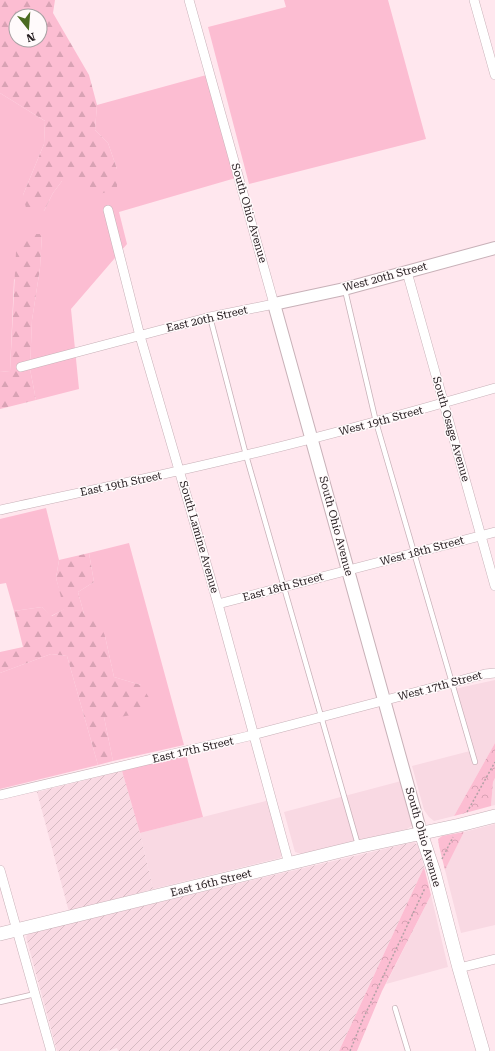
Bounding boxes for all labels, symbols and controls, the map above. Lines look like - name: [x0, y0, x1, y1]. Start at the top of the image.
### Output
- north arrow: [8, 8, 48, 48]
- text: N: [24, 30, 37, 45]
- street label: South Ohio Avenue: [229, 162, 269, 264]
- street label: West 20th Street: [341, 259, 429, 295]
- street label: East 20th Street: [165, 303, 249, 335]
- street label: South Osage Avenue: [430, 375, 472, 483]
- street label: West 19th Street: [337, 403, 425, 439]
- street label: East 19th Street: [79, 469, 163, 499]
- street label: South Ohio Avenue: [316, 475, 356, 577]
- street label: South Lamine Avenue: [177, 479, 221, 595]
- street label: West 18th Street: [378, 533, 466, 569]
- street label: East 18th Street: [241, 570, 325, 604]
- street label: West 17th Street: [396, 668, 484, 704]
- street label: East 17th Street: [151, 734, 235, 766]
- street label: South Ohio Avenue: [403, 786, 443, 888]
- street label: East 16th Street: [169, 867, 253, 899]

